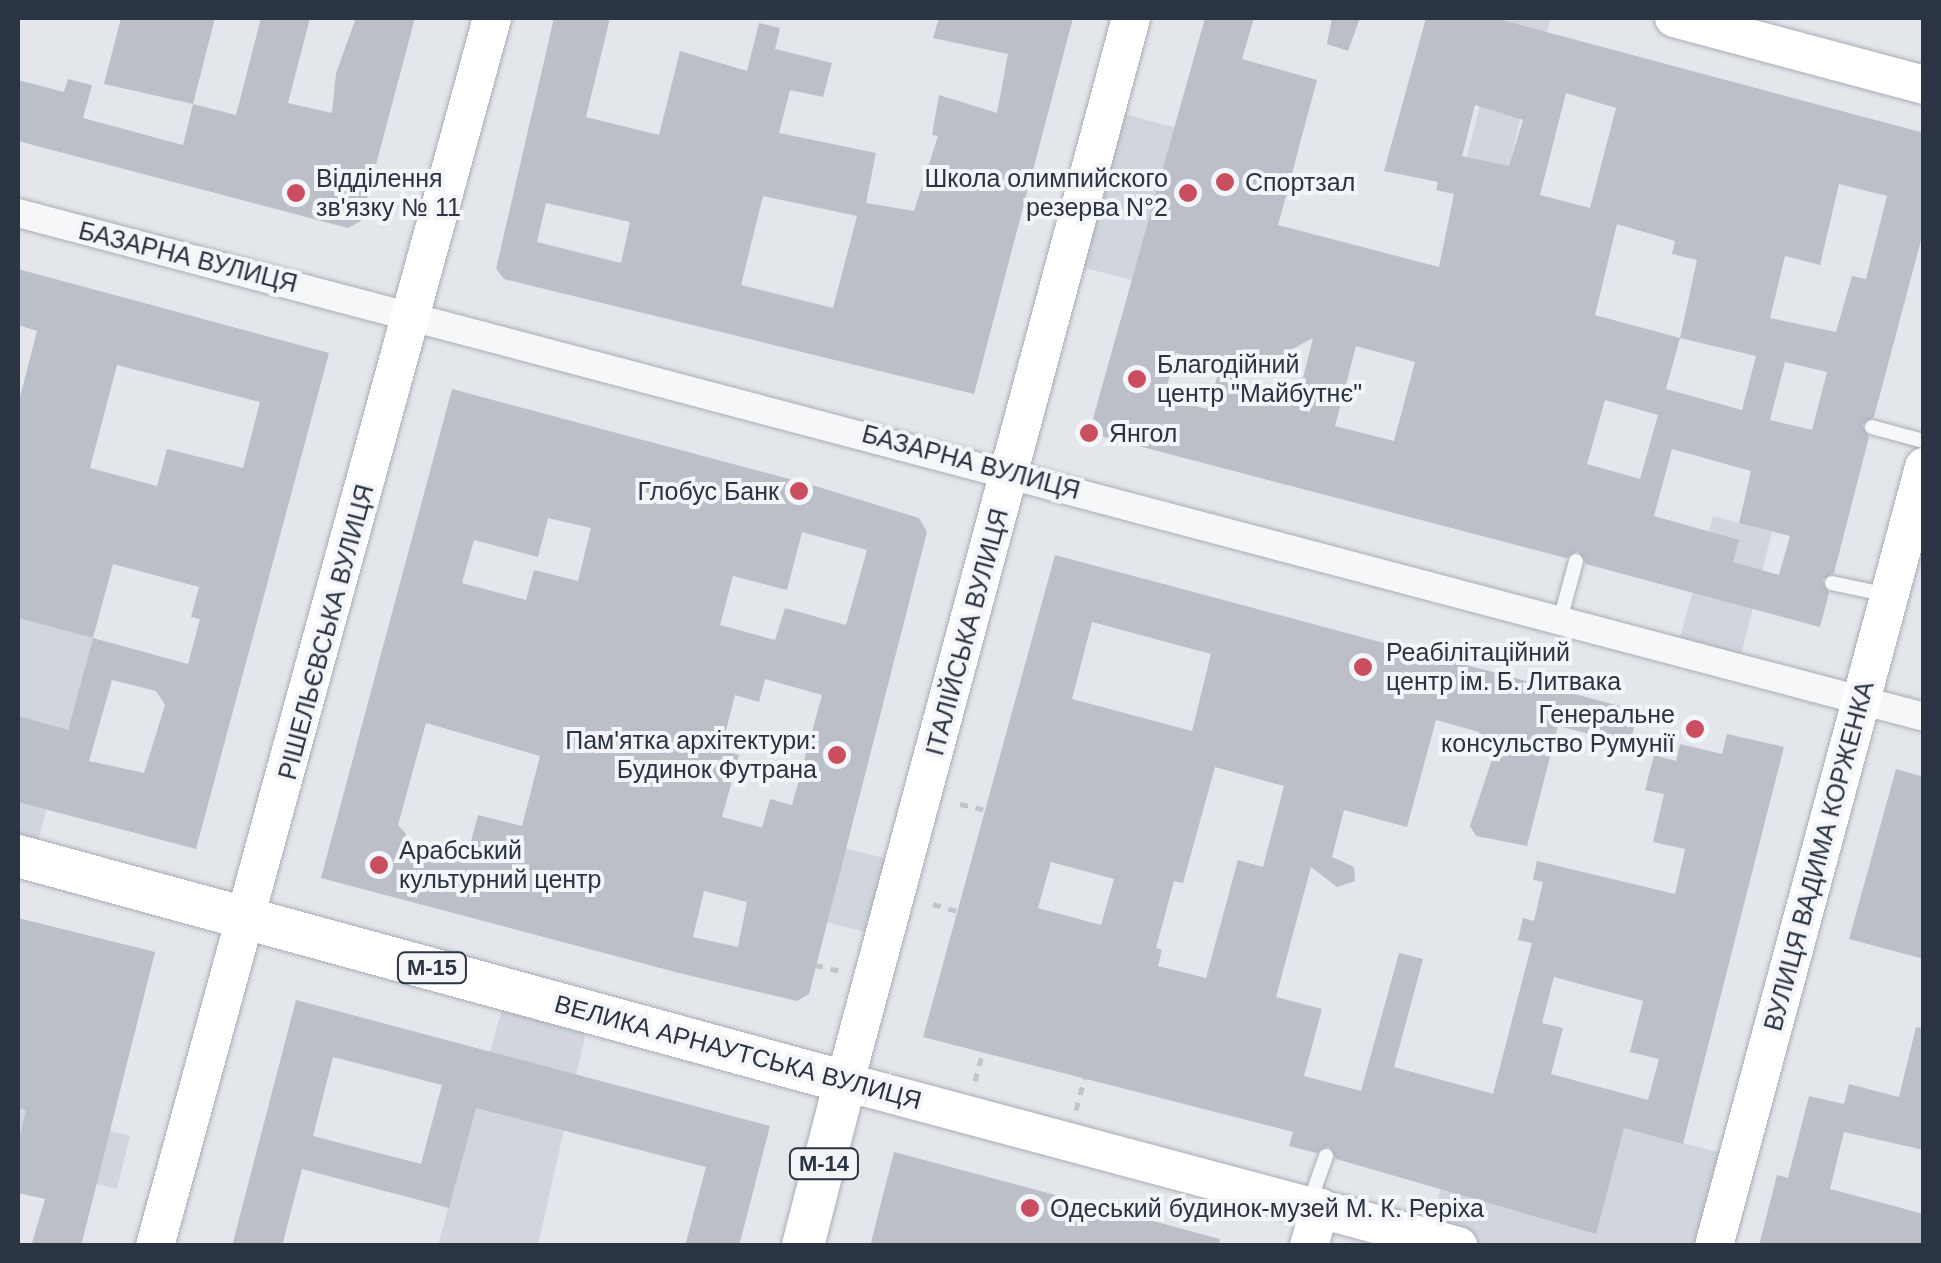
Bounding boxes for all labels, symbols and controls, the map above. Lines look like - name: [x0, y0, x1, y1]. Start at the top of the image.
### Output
- place label: Відділення зв'язку № 11: [316, 164, 461, 223]
- place label: Школа олимпийского резерва N°2: [924, 164, 1168, 223]
- place label: Спортзал: [1245, 167, 1355, 197]
- marker: Спортзал: [1214, 171, 1236, 193]
- marker: Відділення зв'язку № 11: [285, 182, 307, 204]
- marker: Школа олимпийского резерва N°2: [1177, 182, 1199, 204]
- street label: БАЗАРНА ВУЛИЦЯ: [76, 215, 300, 299]
- place label: Благодійний центр "Майбутнє": [1157, 350, 1362, 409]
- marker: Благодійний центр "Майбутнє": [1126, 368, 1148, 390]
- street label: БАЗАРНА ВУЛИЦЯ: [859, 418, 1083, 506]
- place label: Янгол: [1109, 418, 1177, 448]
- marker: Янгол: [1078, 422, 1100, 444]
- place label: Глобус Банк: [638, 476, 779, 506]
- marker: Глобус Банк: [788, 480, 810, 502]
- street label: РІШЕЛЬЄВСЬКА ВУЛИЦЯ: [272, 481, 380, 783]
- street label: ІТАЛІЙСЬКА ВУЛИЦЯ: [920, 505, 1014, 759]
- place label: Реабілітаційний центр ім. Б. Литвака: [1386, 638, 1621, 697]
- marker: Реабілітаційний центр ім. Б. Литвака: [1350, 654, 1376, 680]
- street label: ВУЛИЦЯ ВАДИМА КОРЖЕНКА: [1758, 678, 1880, 1034]
- place label: Генеральне консульство Румунії: [1441, 700, 1675, 759]
- marker: Генеральне консульство Румунії: [1684, 718, 1706, 740]
- place label: Пам'ятка архітектури: Будинок Футрана: [565, 726, 817, 785]
- marker: Пам'ятка архітектури: Будинок Футрана: [826, 744, 848, 766]
- place label: Арабський культурний центр: [399, 836, 601, 895]
- marker: Арабський культурний центр: [368, 854, 390, 876]
- road number: М-15: [394, 951, 470, 985]
- street label: ВЕЛИКА АРНАУТСЬКА ВУЛИЦЯ: [551, 989, 925, 1115]
- road number: М-14: [786, 1147, 862, 1181]
- place label: Одеський будинок-музей М. К. Реріха: [1050, 1193, 1484, 1223]
- marker: Одеський будинок-музей М. К. Реріха: [1019, 1197, 1041, 1219]

